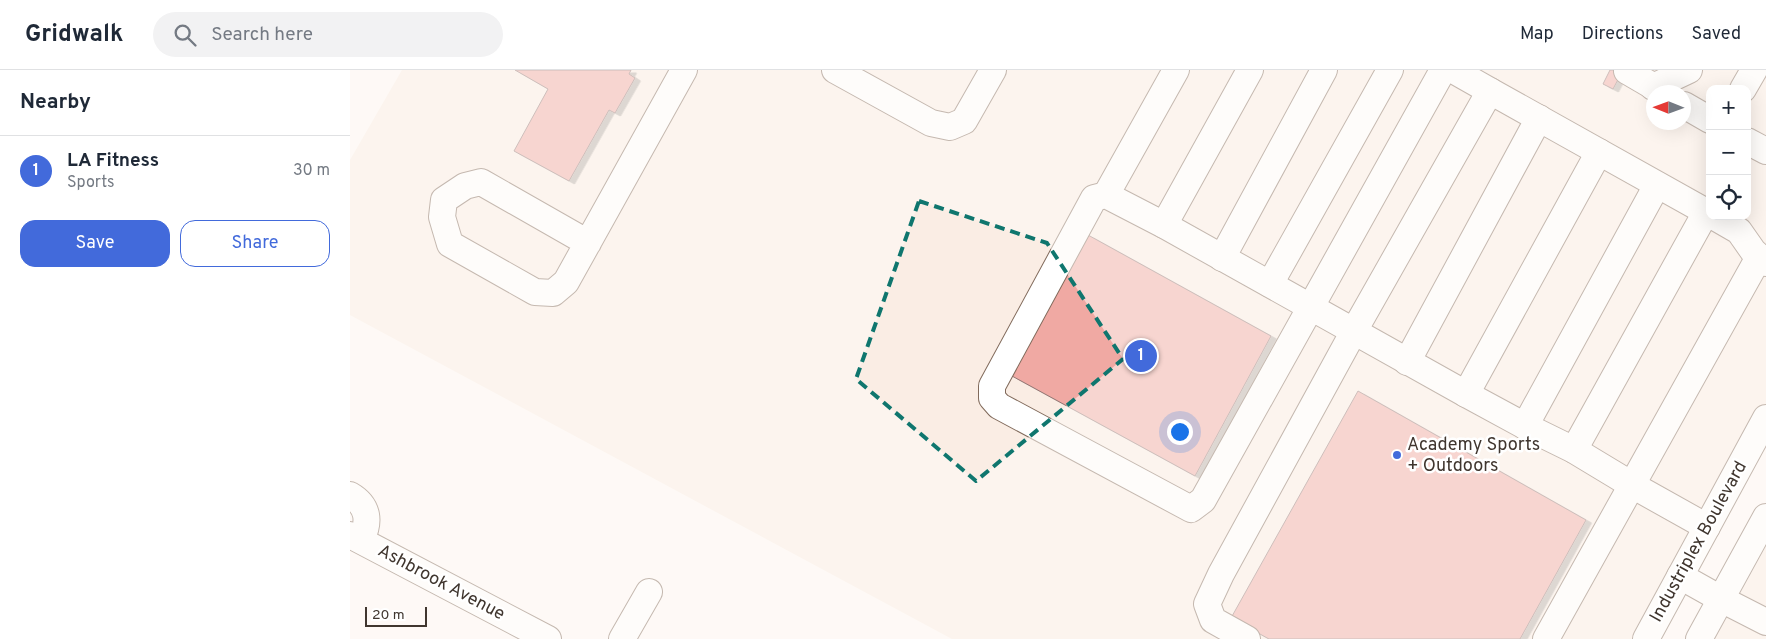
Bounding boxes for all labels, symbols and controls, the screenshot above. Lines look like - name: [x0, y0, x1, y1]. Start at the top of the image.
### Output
- search box: [153, 12, 503, 57]
- text: Gridwalk: [25, 20, 123, 50]
- icon: search: [171, 21, 199, 49]
- text: Search here: [211, 23, 313, 47]
- text: Map: [1520, 23, 1554, 46]
- text: Directions: [1582, 23, 1664, 46]
- text: Saved: [1692, 23, 1741, 46]
- north arrow: [1646, 85, 1691, 130]
- map controls: [1706, 85, 1751, 220]
- button: +: [1706, 85, 1751, 130]
- text: Nearby: [20, 89, 91, 116]
- button: −: [1706, 130, 1751, 175]
- text: LA Fitness: [67, 149, 159, 173]
- text: 1: [33, 161, 39, 181]
- text: 30 m: [293, 161, 330, 181]
- text: Sports: [67, 173, 115, 193]
- button: locate: [1706, 175, 1751, 220]
- button: Save: [20, 220, 170, 267]
- button: Share: [180, 220, 330, 267]
- pin: 1: [1125, 337, 1157, 375]
- your location: [1167, 419, 1193, 445]
- place label: Academy Sports + Outdoors: [1407, 434, 1540, 478]
- marker: Academy Sports + Outdoors: [1391, 449, 1403, 461]
- street label: Industriplex Boulevard: [1645, 457, 1753, 627]
- street label: Ashbrook Avenue: [373, 540, 509, 626]
- scale bar: [365, 604, 428, 627]
- text: 20 m: [372, 607, 405, 624]

